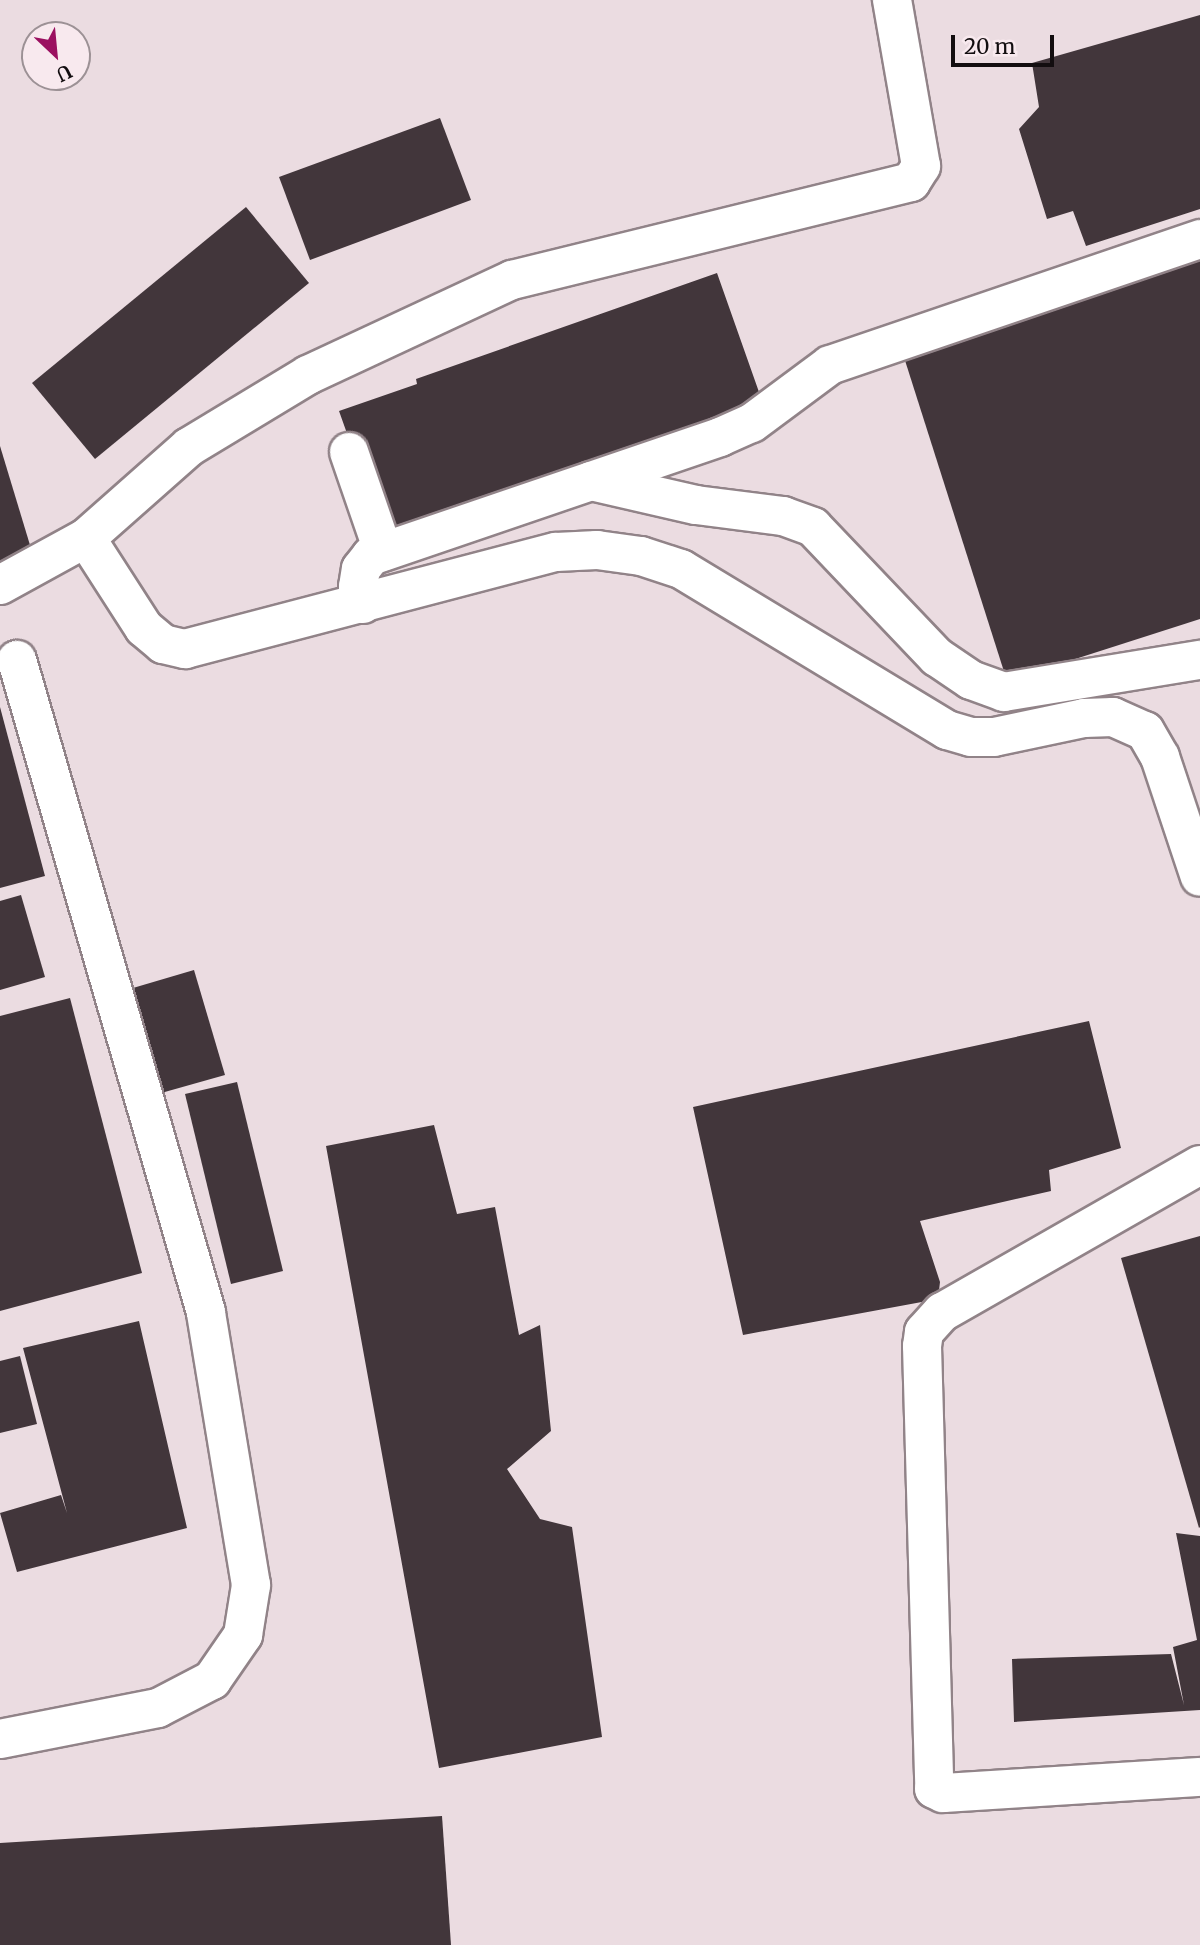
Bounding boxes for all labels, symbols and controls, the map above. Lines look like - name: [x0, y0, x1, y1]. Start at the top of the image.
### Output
- north arrow: [21, 21, 91, 91]
- scale bar: [955, 21, 1058, 65]
- text: 20 m: [964, 33, 1015, 60]
- text: U: [53, 59, 76, 87]

